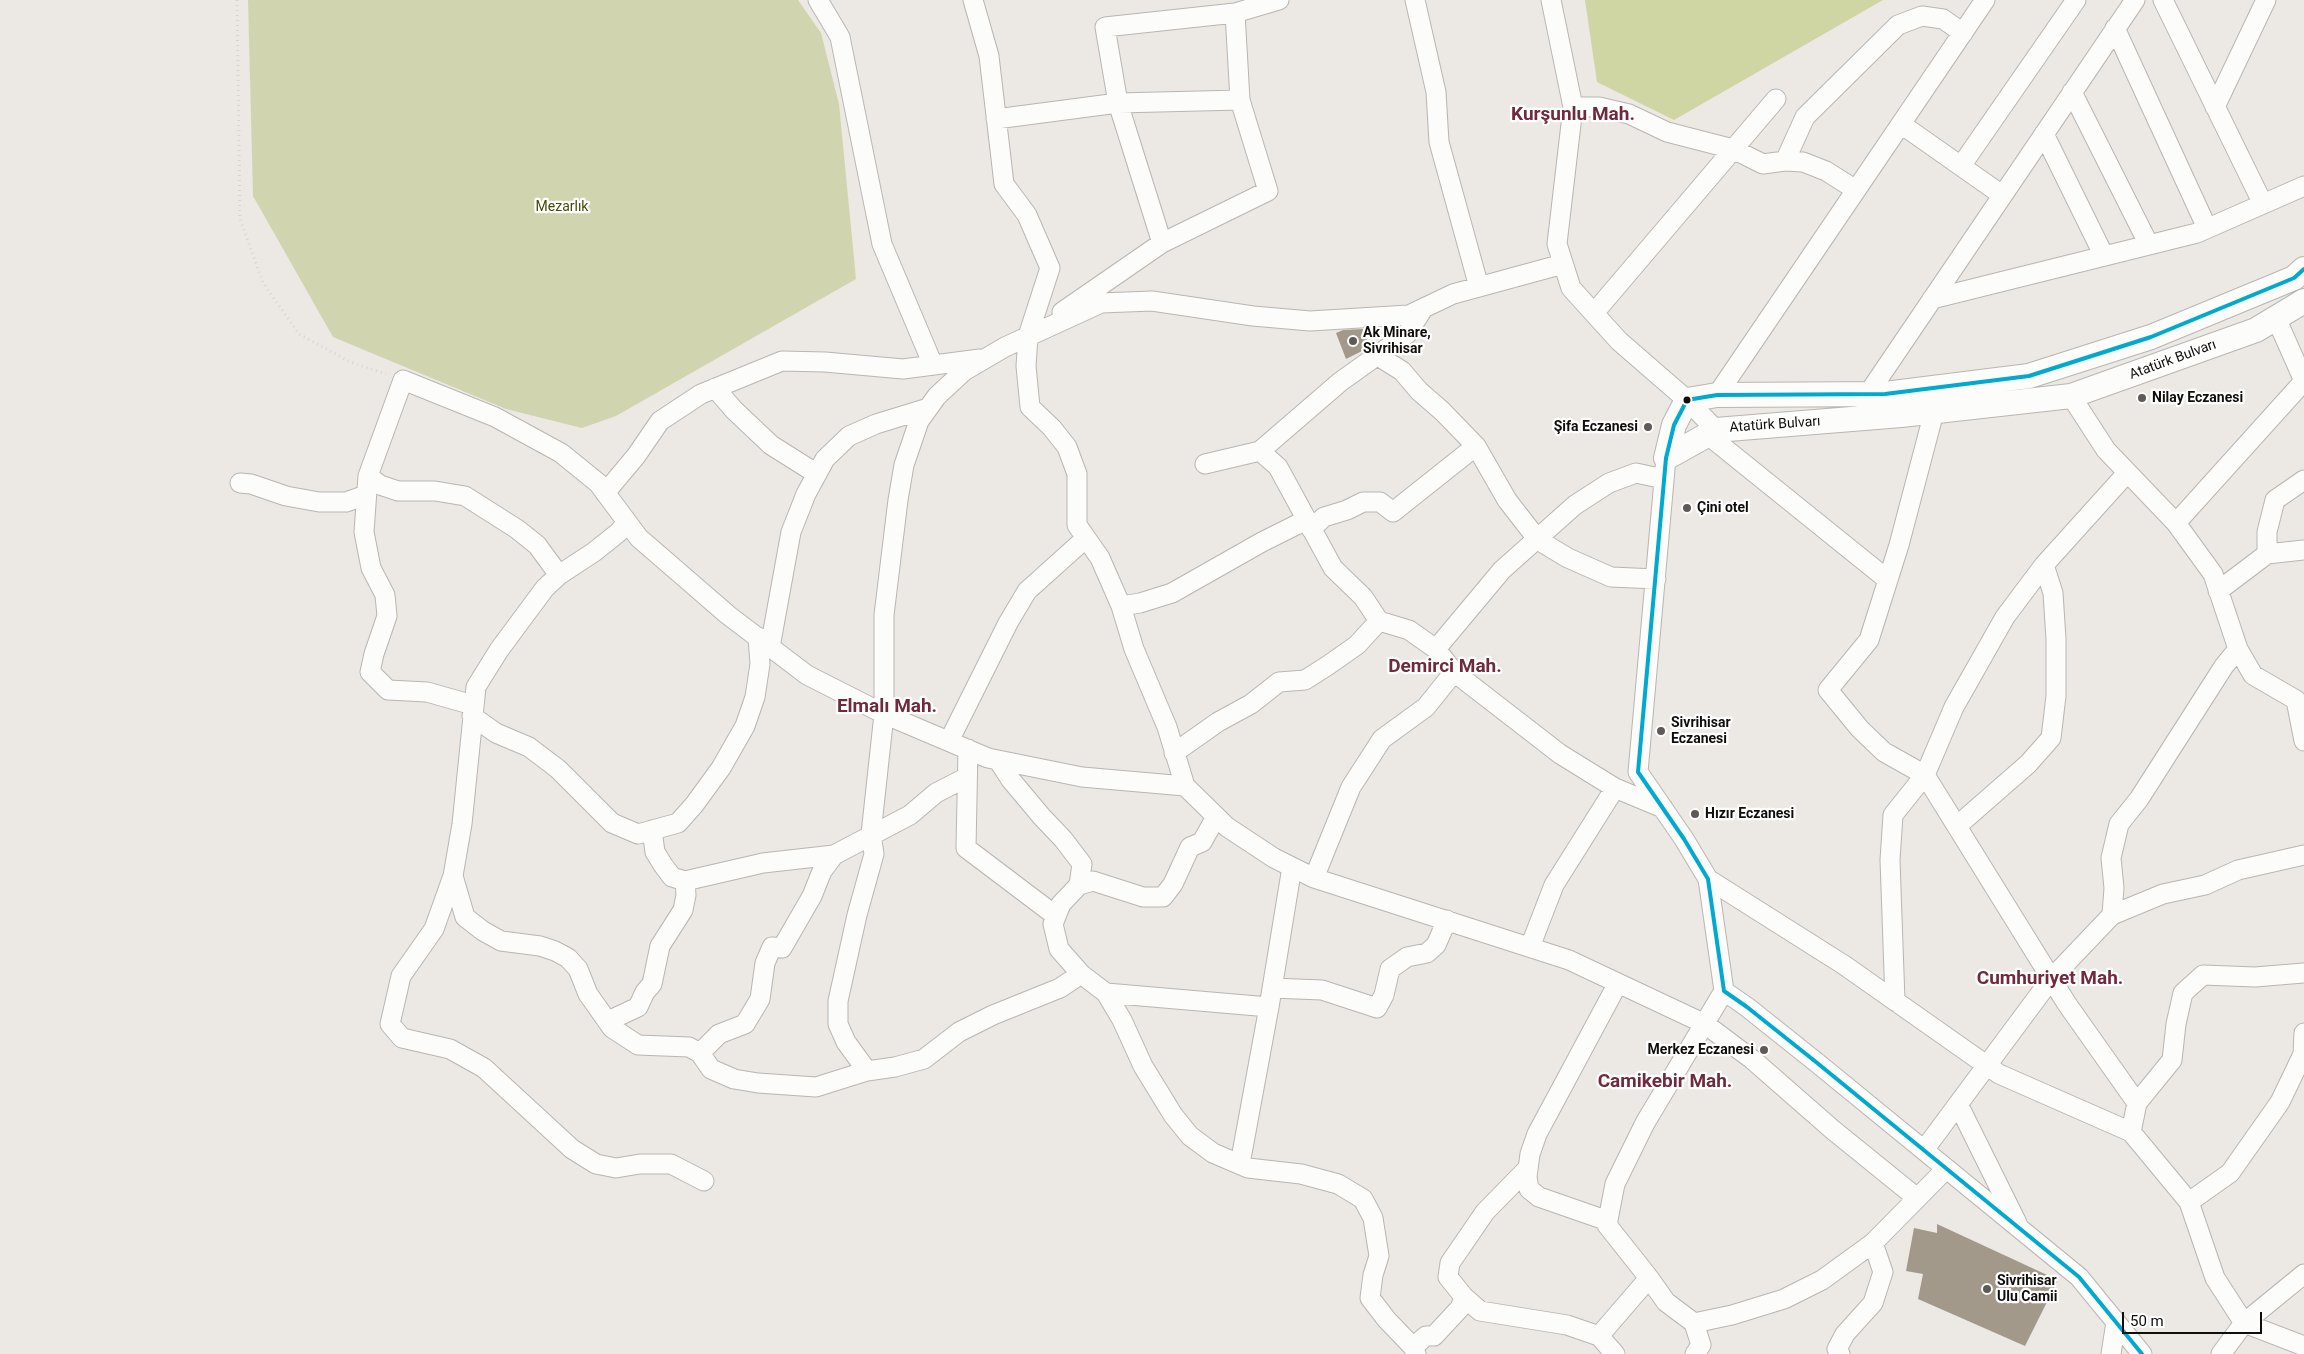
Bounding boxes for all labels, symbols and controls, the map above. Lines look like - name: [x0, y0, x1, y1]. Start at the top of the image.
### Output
- district label: Kurşunlu Mah.: [1511, 104, 1635, 126]
- park label: Mezarlık: [536, 199, 588, 215]
- place label: Ak Minare, Sivrihisar: [1363, 325, 1431, 358]
- marker: Ak Minare, Sivrihisar: [1347, 335, 1359, 347]
- street label: Atatürk Bulvarı: [2127, 337, 2219, 383]
- place label: Nilay Eczanesi: [2152, 390, 2243, 406]
- marker: Nilay Eczanesi: [2136, 392, 2148, 404]
- unlabelled marker: [1682, 395, 1692, 405]
- street label: Atatürk Bulvarı: [1729, 413, 1821, 437]
- place label: Şifa Eczanesi: [1554, 419, 1638, 435]
- marker: Şifa Eczanesi: [1642, 421, 1654, 433]
- place label: Çini otel: [1697, 500, 1749, 516]
- marker: Çini otel: [1681, 502, 1693, 514]
- district label: Demirci Mah.: [1388, 656, 1502, 678]
- district label: Elmalı Mah.: [837, 696, 937, 718]
- place label: Sivrihisar Eczanesi: [1671, 715, 1731, 748]
- marker: Sivrihisar Eczanesi: [1655, 725, 1667, 737]
- place label: Hızır Eczanesi: [1705, 806, 1794, 822]
- marker: Hızır Eczanesi: [1689, 808, 1701, 820]
- district label: Cumhuriyet Mah.: [1977, 968, 2123, 990]
- place label: Merkez Eczanesi: [1648, 1042, 1754, 1058]
- marker: Merkez Eczanesi: [1758, 1044, 1770, 1056]
- district label: Camikebir Mah.: [1598, 1071, 1732, 1093]
- place label: Sivrihisar Ulu Camii: [1997, 1273, 2057, 1305]
- marker: Sivrihisar Ulu Camii: [1981, 1283, 1993, 1295]
- scale bar: [2124, 1302, 2264, 1334]
- text: 50 m: [2130, 1312, 2164, 1330]

